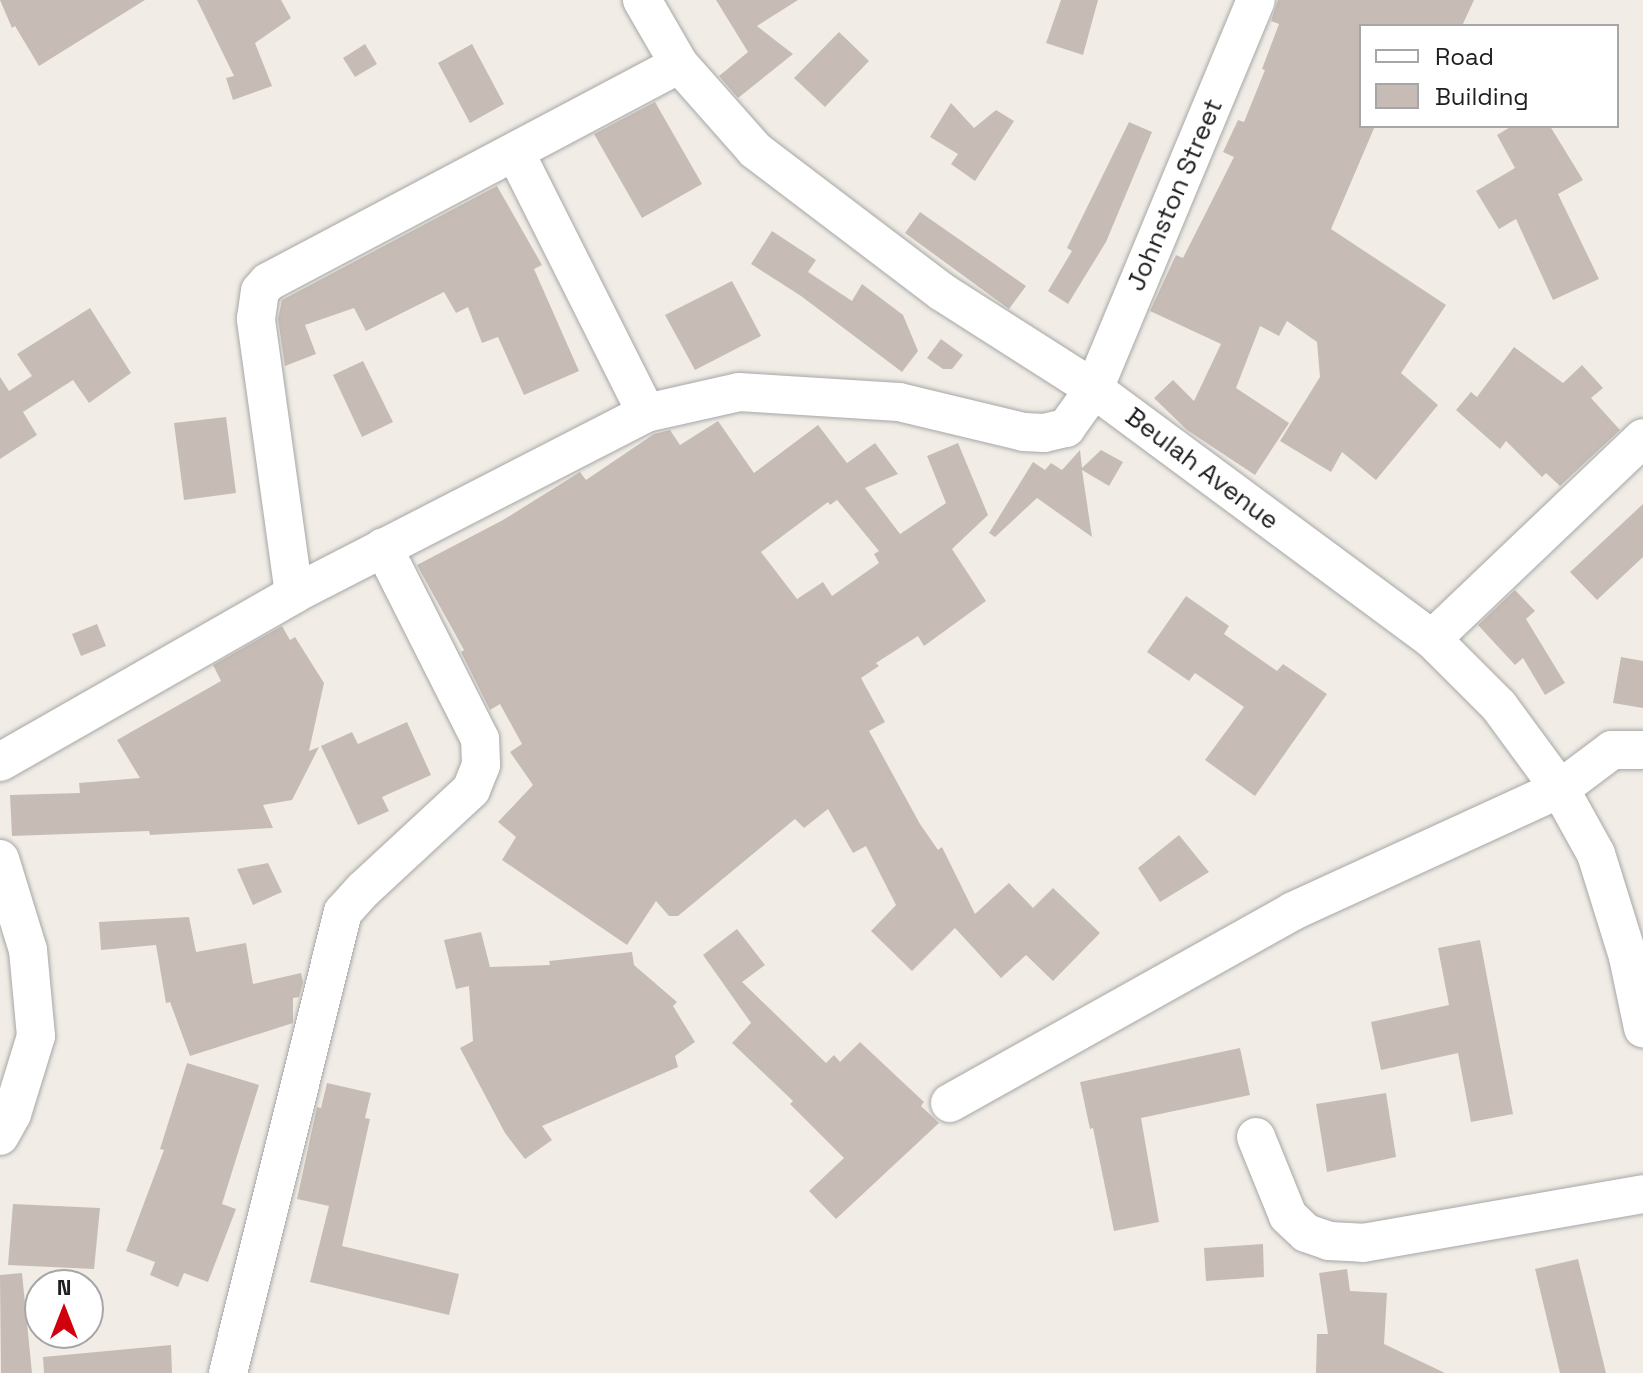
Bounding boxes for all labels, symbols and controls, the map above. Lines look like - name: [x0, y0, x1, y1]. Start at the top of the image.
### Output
- legend: [1359, 24, 1619, 128]
- text: Road: [1435, 41, 1494, 72]
- text: Building: [1435, 81, 1529, 112]
- street label: Johnston Street: [1120, 94, 1230, 296]
- street label: Beulah Avenue: [1119, 401, 1285, 537]
- north arrow: [24, 1269, 104, 1349]
- text: N: [57, 1273, 71, 1301]

